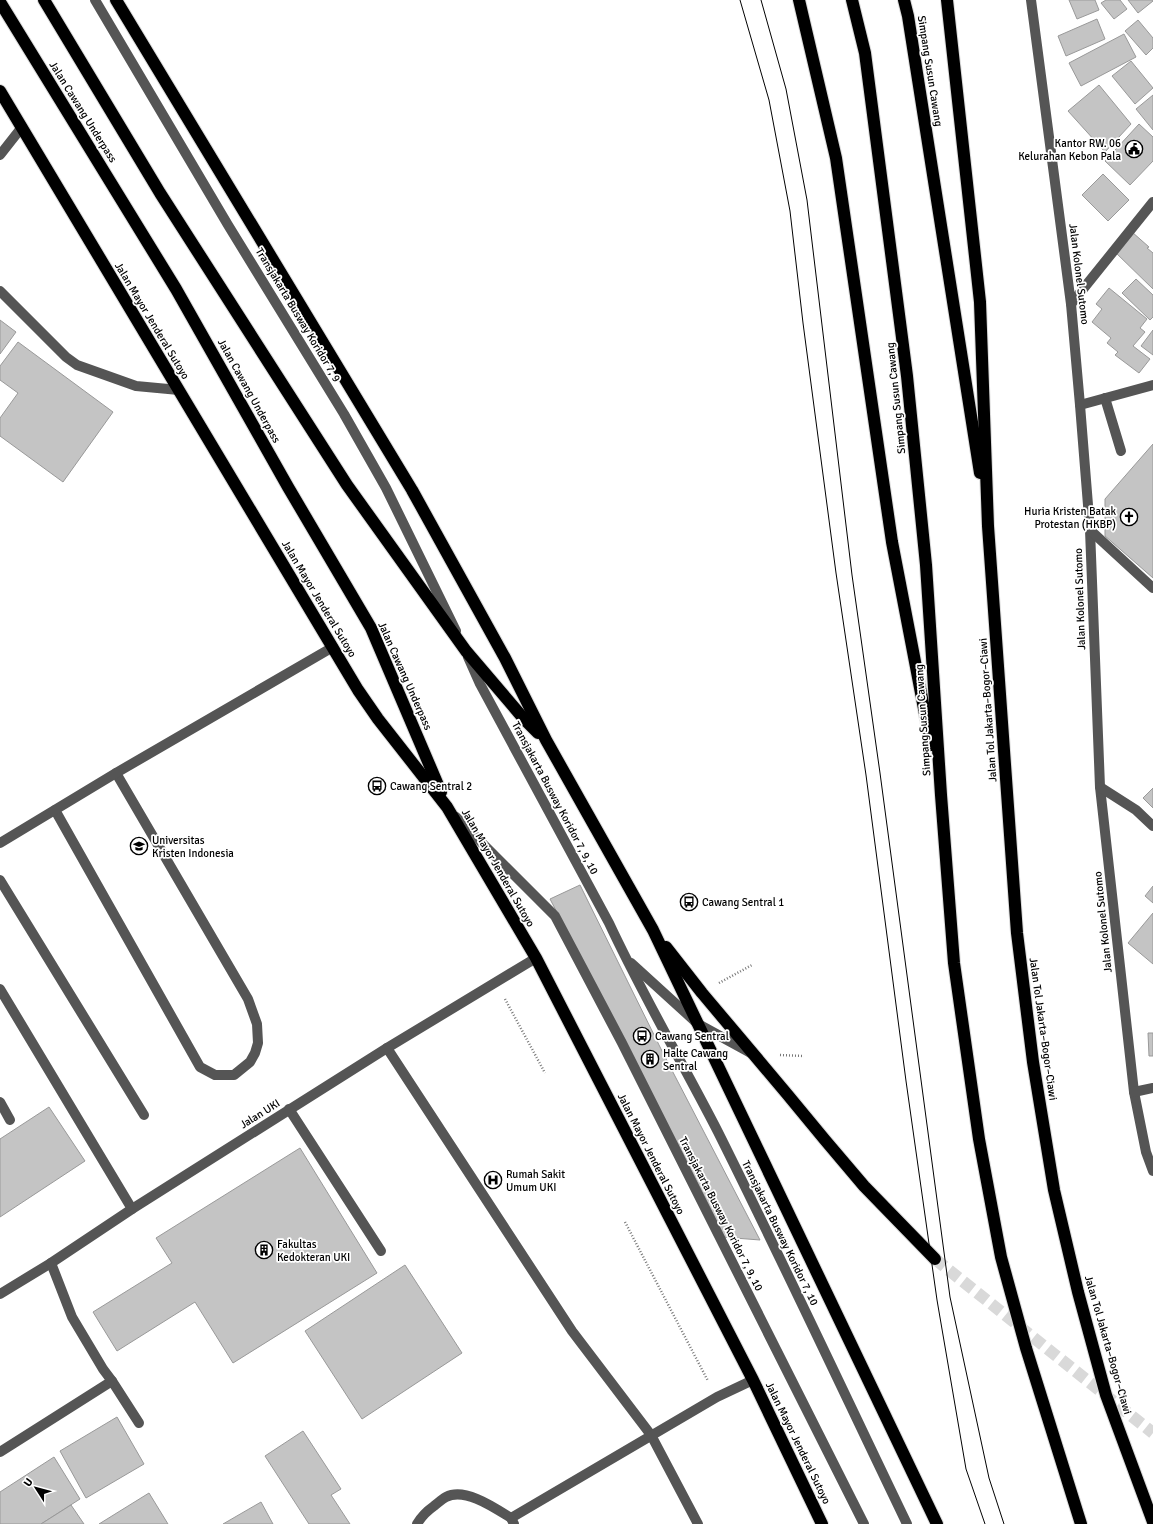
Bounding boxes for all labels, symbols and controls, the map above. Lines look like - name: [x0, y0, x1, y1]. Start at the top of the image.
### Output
- street label: Simpang Susun Cawang: [915, 15, 945, 128]
- street label: Jalan Cawang Underpass: [47, 59, 120, 165]
- place label: Kantor RW. 06 Kelurahan Kebon Pala: [1018, 137, 1121, 163]
- public building icon: Kantor RW. 06 Kelurahan Kebon Pala: [1124, 139, 1144, 159]
- street label: Jalan Kolonel Sutomo: [1066, 223, 1092, 326]
- street label: Transjakarta Busway Koridor 7, 9: [253, 246, 343, 384]
- street label: Jalan Mayor Jenderal Sutoyo: [112, 260, 192, 382]
- street label: Jalan Cawang Underpass: [215, 337, 283, 445]
- street label: Simpang Susun Cawang: [884, 341, 908, 454]
- place label: Huria Kristen Batak Protestan (HKBP): [1024, 505, 1116, 531]
- church icon: Huria Kristen Batak Protestan (HKBP): [1119, 507, 1139, 527]
- street label: Jalan Mayor Jenderal Sutoyo: [279, 538, 359, 660]
- street label: Jalan Kolonel Sutomo: [1072, 548, 1088, 650]
- street label: Jalan Cawang Underpass: [375, 620, 435, 732]
- street label: Jalan Tol Jakarta–Bogor–Ciawi: [976, 638, 1000, 782]
- street label: Simpang Susun Cawang: [913, 663, 933, 776]
- street label: Transjakarta Busway Koridor 7, 9, 10: [509, 719, 601, 877]
- bus stop icon: Cawang Sentral 2: [367, 776, 387, 796]
- place label: Cawang Sentral 2: [390, 780, 472, 793]
- street label: Jalan Mayor Jenderal Sutoyo: [459, 807, 537, 930]
- place label: Universitas Kristen Indonesia: [152, 834, 234, 860]
- school or university icon: Universitas Kristen Indonesia: [129, 836, 149, 856]
- street label: Jalan Kolonel Sutomo: [1091, 871, 1115, 973]
- bus stop icon: Cawang Sentral 1: [679, 892, 699, 912]
- place label: Cawang Sentral 1: [702, 896, 784, 909]
- street label: Jalan Tol Jakarta–Bogor–Ciawi: [1027, 957, 1059, 1101]
- bus stop icon: Cawang Sentral: [632, 1026, 652, 1046]
- place label: Cawang Sentral: [655, 1030, 729, 1043]
- place label: Halte Cawang Sentral: [663, 1047, 728, 1073]
- building icon: Halte Cawang Sentral: [640, 1049, 660, 1069]
- street label: Jalan Mayor Jenderal Sutoyo: [615, 1091, 687, 1217]
- street label: Jalan UKI: [238, 1097, 282, 1131]
- street label: Transjakarta Busway Koridor 7, 9, 10: [676, 1135, 766, 1293]
- street label: Transjakarta Busway Koridor 7, 10: [739, 1158, 821, 1308]
- place label: Rumah Sakit Umum UKI: [506, 1168, 565, 1194]
- hospital icon: Rumah Sakit Umum UKI: [483, 1170, 503, 1190]
- place label: Fakultas Kedokteran UKI: [277, 1238, 350, 1264]
- building icon: Fakultas Kedokteran UKI: [254, 1240, 274, 1260]
- street label: Jalan Tol Jakarta–Bogor–Ciawi: [1082, 1274, 1134, 1416]
- street label: Jalan Mayor Jenderal Sutoyo: [763, 1380, 833, 1506]
- north arrow: [16, 1468, 56, 1508]
- text: U: [21, 1476, 36, 1489]

